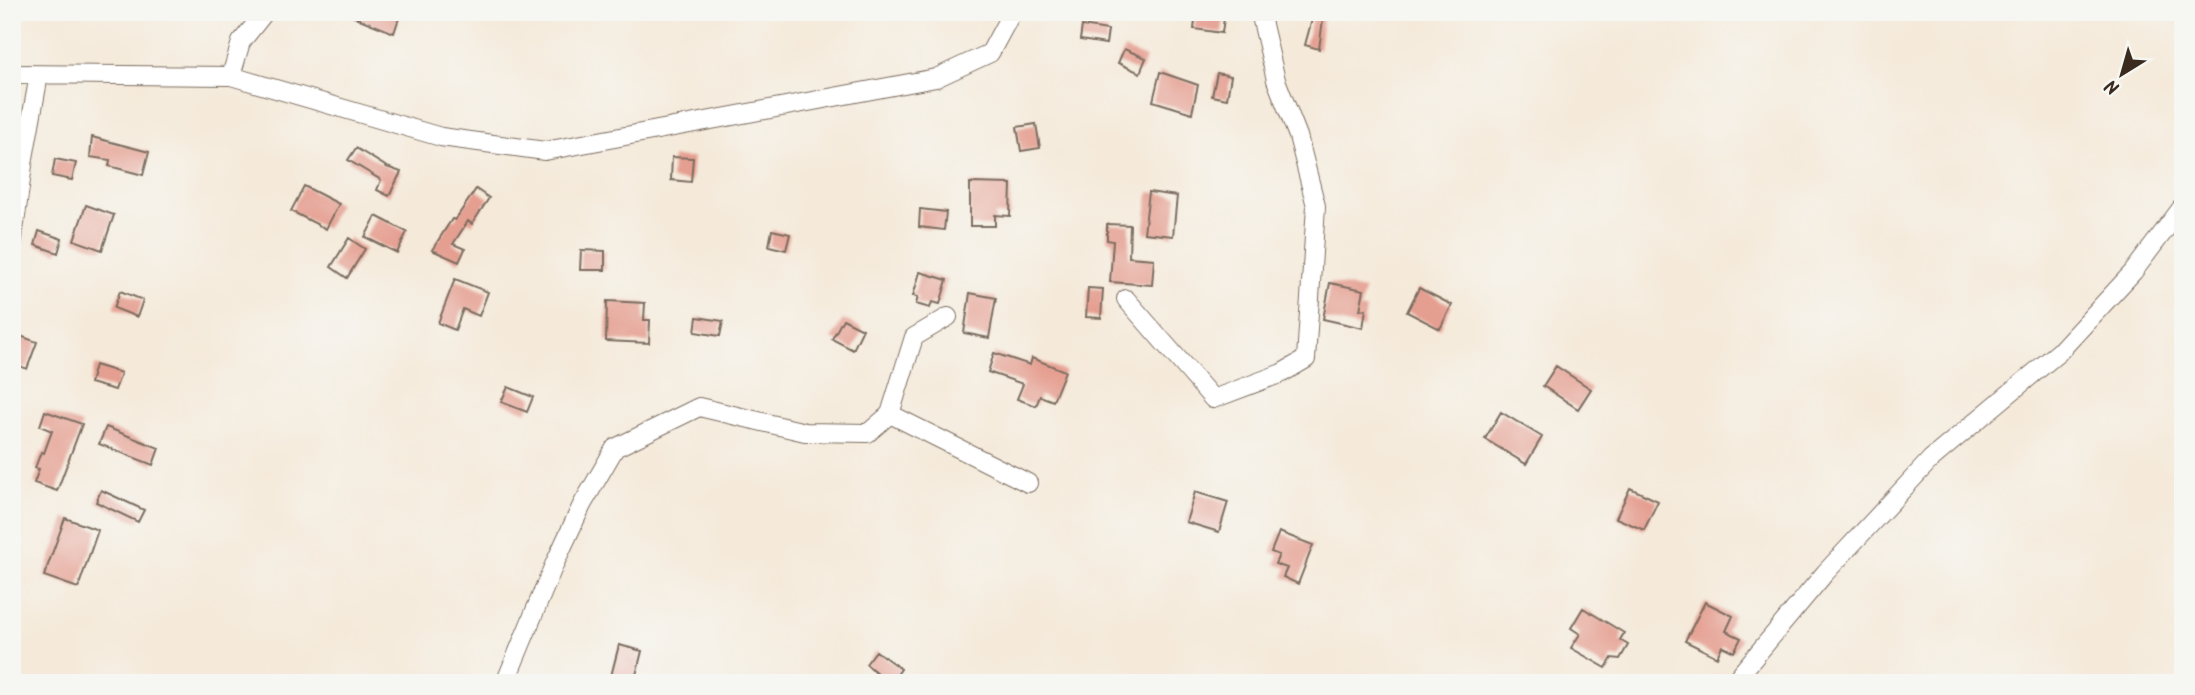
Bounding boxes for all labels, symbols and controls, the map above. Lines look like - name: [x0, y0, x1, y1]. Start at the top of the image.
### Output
- north arrow: [2086, 38, 2156, 108]
- text: N: [2099, 70, 2127, 102]

